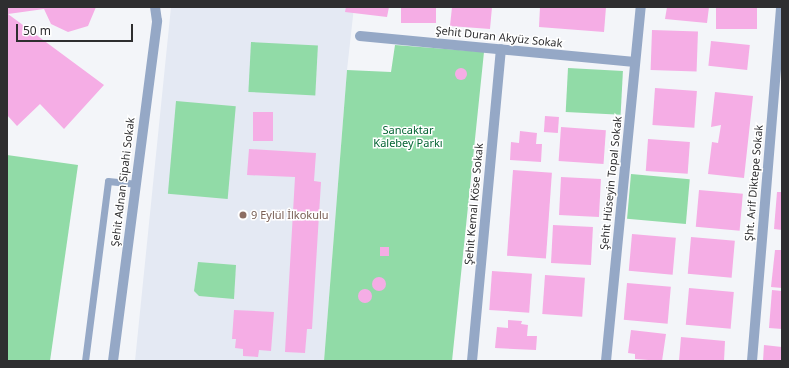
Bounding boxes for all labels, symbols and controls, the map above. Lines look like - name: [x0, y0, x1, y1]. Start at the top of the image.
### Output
- scale bar: [18, 16, 135, 42]
- text: 50 m: [23, 22, 51, 39]
- street label: Şehit Duran Akyüz Sokak: [435, 24, 563, 50]
- street label: Şehit Hüseyin Topal Sokak: [597, 116, 625, 250]
- street label: Şehit Adnan Sipahi Sokak: [109, 117, 137, 247]
- park label: Sancaktar Kalebey Parkı: [373, 124, 443, 150]
- street label: Şht. Arif Diktepe Sokak: [742, 124, 766, 242]
- street label: Şehit Kemal Köse Sokak: [462, 143, 486, 265]
- place label: 9 Eylül İlkokulu: [251, 208, 329, 222]
- marker: 9 Eylül İlkokulu: [238, 210, 248, 220]

